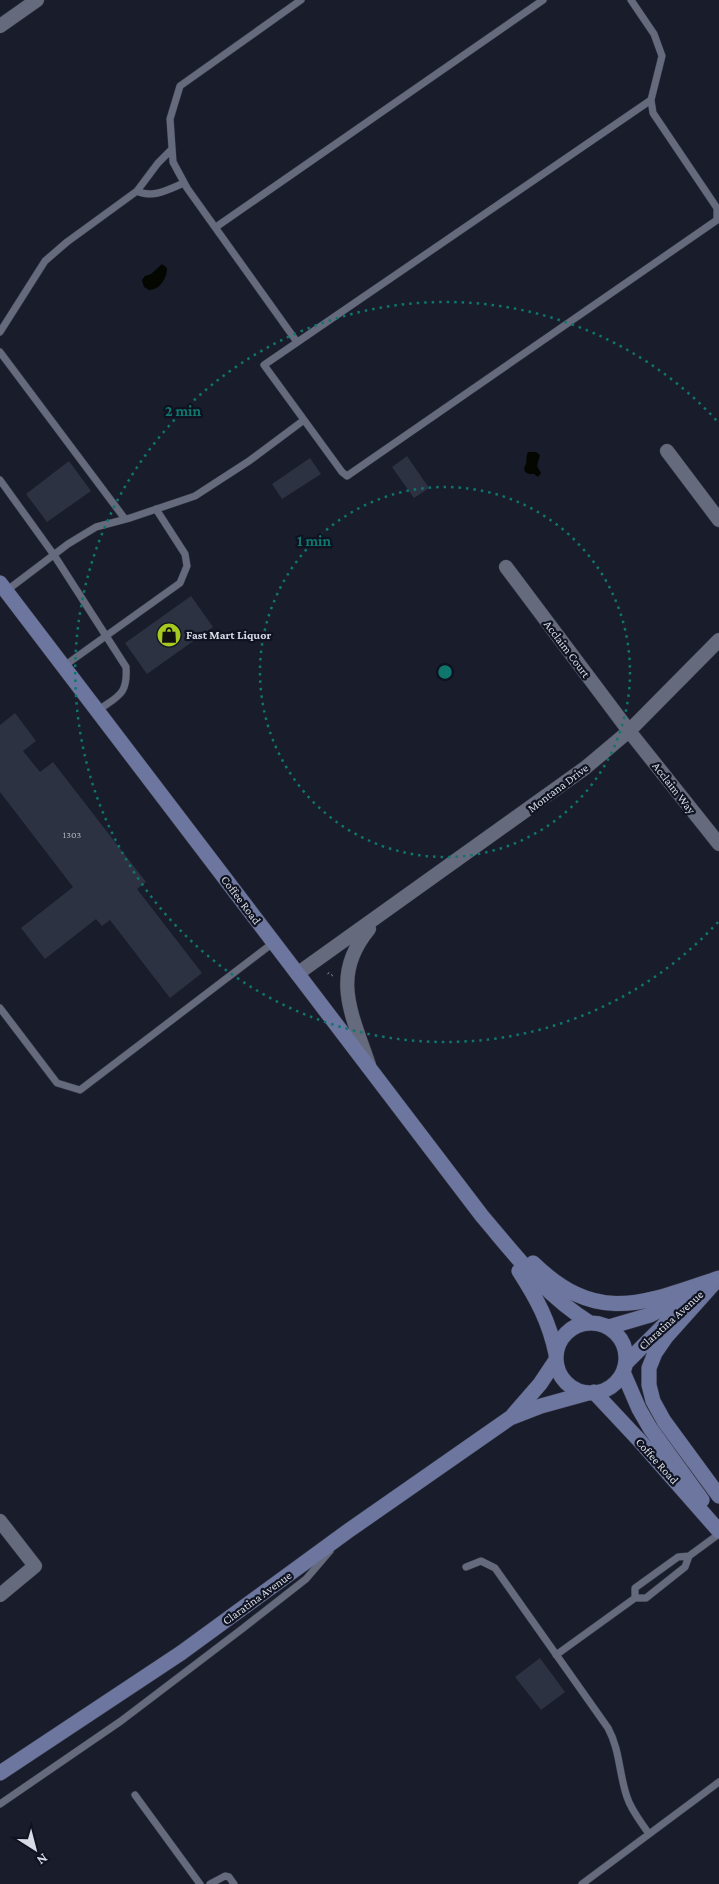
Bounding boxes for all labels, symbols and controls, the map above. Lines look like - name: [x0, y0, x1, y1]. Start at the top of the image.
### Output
- text: 2 min: [165, 403, 201, 419]
- text: 1 min: [297, 533, 331, 549]
- street label: Acclaim Court: [541, 618, 594, 681]
- shop icon: Fast Mart Liquor: [156, 622, 182, 648]
- place label: Fast Mart Liquor: [186, 628, 271, 642]
- centre of rings: [436, 663, 454, 681]
- street label: Acclaim Way: [649, 759, 699, 817]
- street label: Montana Drive: [525, 761, 591, 815]
- house number: 1303: [63, 829, 81, 840]
- street label: Coffee Road: [218, 873, 264, 928]
- street label: Claratina Avenue: [636, 1287, 706, 1353]
- street label: Coffee Road: [633, 1435, 682, 1487]
- street label: Claratina Avenue: [220, 1568, 294, 1628]
- north arrow: [10, 1824, 60, 1874]
- text: N: [34, 1850, 51, 1869]

